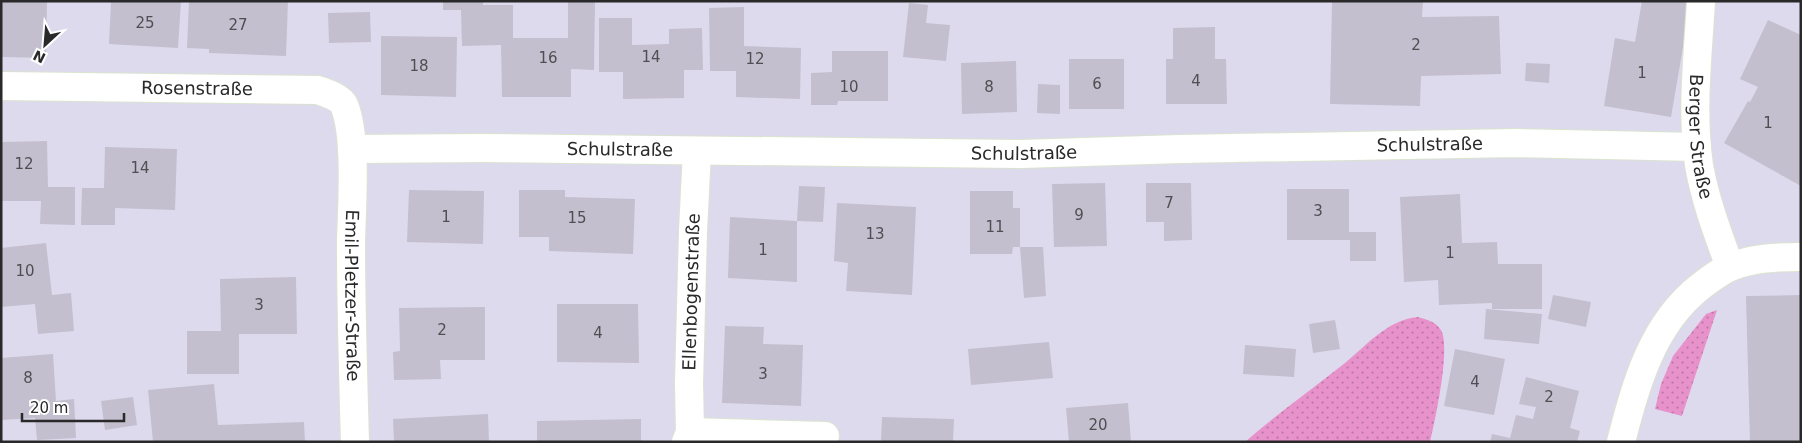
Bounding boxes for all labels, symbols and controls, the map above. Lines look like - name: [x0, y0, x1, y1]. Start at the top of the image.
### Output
- house number: 25: [135, 14, 155, 32]
- house number: 27: [228, 16, 248, 34]
- north arrow: [20, 20, 70, 70]
- house number: 2: [1411, 36, 1421, 54]
- text: N: [31, 47, 48, 66]
- house number: 14: [641, 48, 661, 66]
- house number: 16: [538, 49, 558, 67]
- house number: 12: [745, 50, 765, 68]
- house number: 18: [409, 57, 429, 75]
- house number: 1: [1637, 64, 1647, 82]
- house number: 4: [1191, 72, 1201, 90]
- street label: Berger Straße: [1685, 74, 1717, 201]
- house number: 6: [1092, 75, 1102, 93]
- street label: Rosenstraße: [141, 77, 253, 99]
- house number: 10: [839, 78, 859, 96]
- house number: 8: [984, 78, 994, 96]
- house number: 1: [1763, 114, 1773, 132]
- street label: Schulstraße: [1376, 133, 1483, 155]
- street label: Schulstraße: [567, 138, 673, 160]
- street label: Schulstraße: [971, 141, 1078, 164]
- house number: 12: [14, 155, 34, 173]
- house number: 14: [130, 159, 150, 177]
- house number: 7: [1164, 194, 1174, 212]
- house number: 3: [1313, 202, 1323, 220]
- house number: 9: [1074, 206, 1084, 224]
- house number: 1: [441, 208, 451, 226]
- street label: Emil-Pletzer-Straße: [341, 209, 364, 382]
- house number: 15: [567, 209, 587, 227]
- street label: Ellenbogenstraße: [678, 213, 704, 371]
- house number: 11: [985, 218, 1005, 236]
- house number: 13: [865, 225, 885, 243]
- house number: 1: [758, 241, 768, 259]
- house number: 1: [1445, 244, 1455, 262]
- house number: 10: [15, 262, 35, 280]
- house number: 3: [254, 296, 264, 314]
- house number: 2: [437, 321, 447, 339]
- house number: 4: [593, 324, 603, 342]
- house number: 3: [758, 365, 768, 383]
- house number: 8: [23, 369, 33, 387]
- house number: 4: [1470, 373, 1480, 391]
- house number: 2: [1544, 388, 1554, 406]
- scale bar: [22, 390, 125, 422]
- text: 20 m: [30, 399, 68, 417]
- house number: 20: [1088, 416, 1108, 434]

